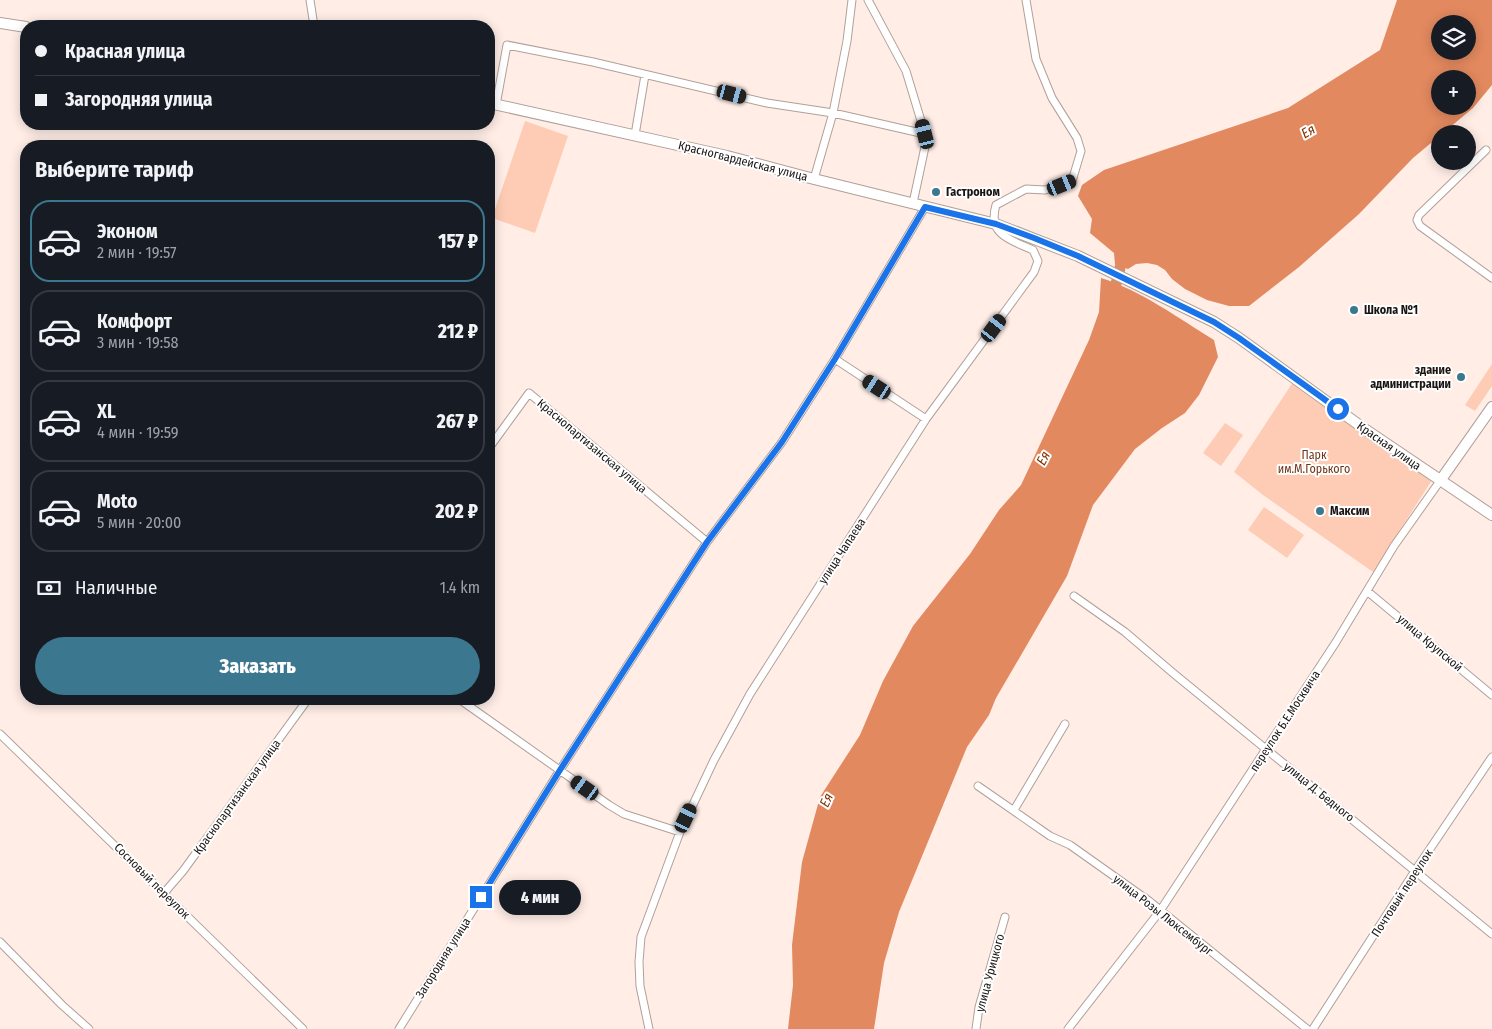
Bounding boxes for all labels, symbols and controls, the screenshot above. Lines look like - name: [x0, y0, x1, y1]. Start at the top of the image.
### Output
- map controls: [1431, 15, 1476, 170]
- button: layers: [1431, 15, 1476, 60]
- text: Красная улица: [65, 40, 185, 63]
- button: +: [1431, 70, 1476, 115]
- car: [715, 83, 748, 105]
- text: Загородняя улица: [65, 88, 212, 111]
- car: [914, 118, 935, 150]
- water label: Ея: [1298, 121, 1318, 142]
- button: −: [1431, 125, 1476, 170]
- street label: Красногвардейская улица: [677, 138, 809, 184]
- text: Выберите тариф: [35, 156, 194, 183]
- car: [1045, 172, 1078, 198]
- place label: Гастроном: [946, 185, 1000, 199]
- marker: Гастроном: [930, 186, 942, 198]
- icon: car: [37, 219, 82, 264]
- text: Эконом: [97, 220, 158, 243]
- text: 157 ₽: [438, 230, 478, 253]
- text: 2 мин · 19:57: [97, 243, 177, 262]
- place label: Школа №1: [1364, 303, 1418, 317]
- marker: Школа №1: [1348, 304, 1360, 316]
- icon: car: [37, 309, 82, 354]
- text: Комфорт: [97, 310, 172, 333]
- car: [978, 312, 1009, 344]
- text: 212 ₽: [438, 320, 478, 343]
- text: 3 мин · 19:58: [97, 333, 179, 352]
- place label: здание администрации: [1370, 363, 1451, 391]
- marker: здание администрации: [1455, 371, 1467, 383]
- car: [860, 373, 893, 401]
- street label: Краснопартизанская улица: [534, 396, 650, 496]
- route start: [1327, 398, 1349, 420]
- icon: car: [37, 399, 82, 444]
- text: XL: [97, 400, 116, 423]
- text: 267 ₽: [437, 410, 478, 433]
- street label: Красная улица: [1354, 419, 1424, 473]
- text: 4 мин · 19:59: [97, 423, 179, 442]
- water label: Ея: [1033, 448, 1054, 468]
- park label: Парк им.М.Горького: [1278, 448, 1350, 476]
- icon: car: [37, 489, 82, 534]
- text: Moto: [97, 490, 137, 513]
- text: 202 ₽: [435, 500, 478, 523]
- place label: Максим: [1330, 504, 1370, 518]
- marker: Максим: [1314, 505, 1326, 517]
- text: 5 мин · 20:00: [97, 513, 181, 532]
- street label: улица Чапаева: [816, 516, 868, 586]
- icon: cash: [35, 574, 63, 602]
- text: Наличные: [75, 576, 157, 599]
- text: 1.4 km: [440, 578, 480, 597]
- street label: улица Крупской: [1395, 612, 1465, 674]
- button: Заказать: [35, 637, 480, 695]
- street label: переулок Б.Е.Москвича: [1247, 668, 1323, 774]
- street label: Краснопартизанская улица: [191, 737, 284, 857]
- street label: улица Д. Бедного: [1281, 759, 1357, 825]
- car: [568, 773, 601, 803]
- water label: Ея: [816, 790, 837, 810]
- car: [672, 801, 699, 835]
- street label: Сосновый переулок: [111, 840, 193, 922]
- street label: Почтовый переулок: [1368, 846, 1436, 939]
- street label: улица Розы Люксембург: [1110, 872, 1216, 959]
- callout: 4 мин: [498, 880, 581, 914]
- route end: [470, 886, 492, 908]
- text: 4 мин: [521, 888, 559, 907]
- street label: Загородняя улица: [413, 915, 473, 1001]
- street label: улица Урицкого: [973, 932, 1007, 1014]

